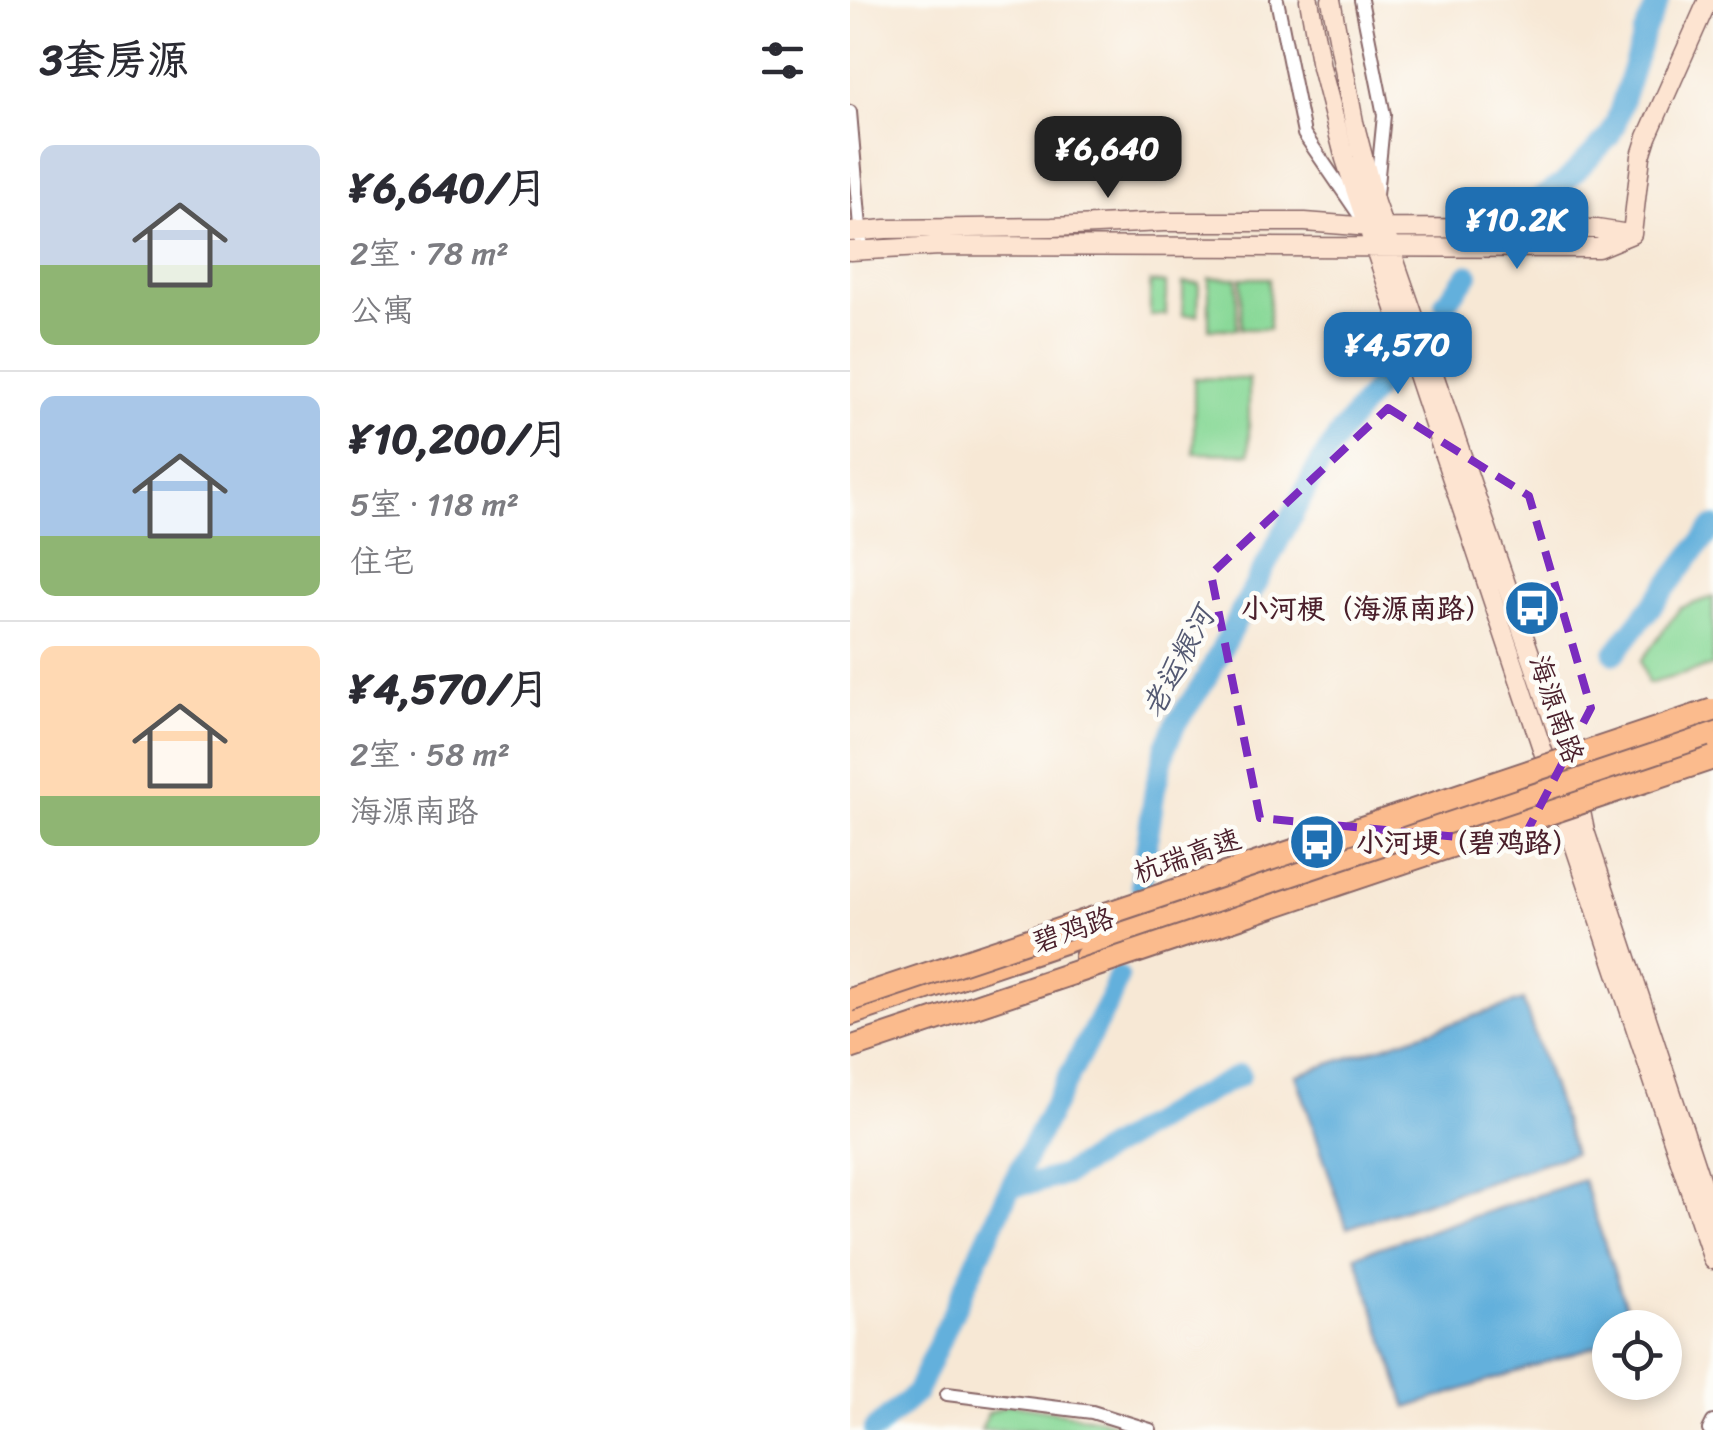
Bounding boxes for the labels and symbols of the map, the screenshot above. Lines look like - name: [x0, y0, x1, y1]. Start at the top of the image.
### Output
- pin: ¥6,640: [1027, 116, 1189, 201]
- pin: ¥10.2K: [1436, 187, 1598, 272]
- pin: ¥4,570: [1317, 312, 1479, 397]
- bus stop icon: 小河梗（海源南路）: [1502, 578, 1562, 638]
- place label: 小河梗（海源南路）: [1241, 584, 1493, 633]
- water label: 老运粮河: [1126, 592, 1232, 728]
- street label: 海源南路: [1515, 648, 1598, 770]
- bus stop icon: 小河埂（碧鸡路）: [1287, 812, 1347, 872]
- street label: 杭瑞高速: [1126, 814, 1248, 897]
- place label: 小河埂（碧鸡路）: [1356, 818, 1580, 867]
- street label: 碧鸡路: [1025, 893, 1121, 966]

